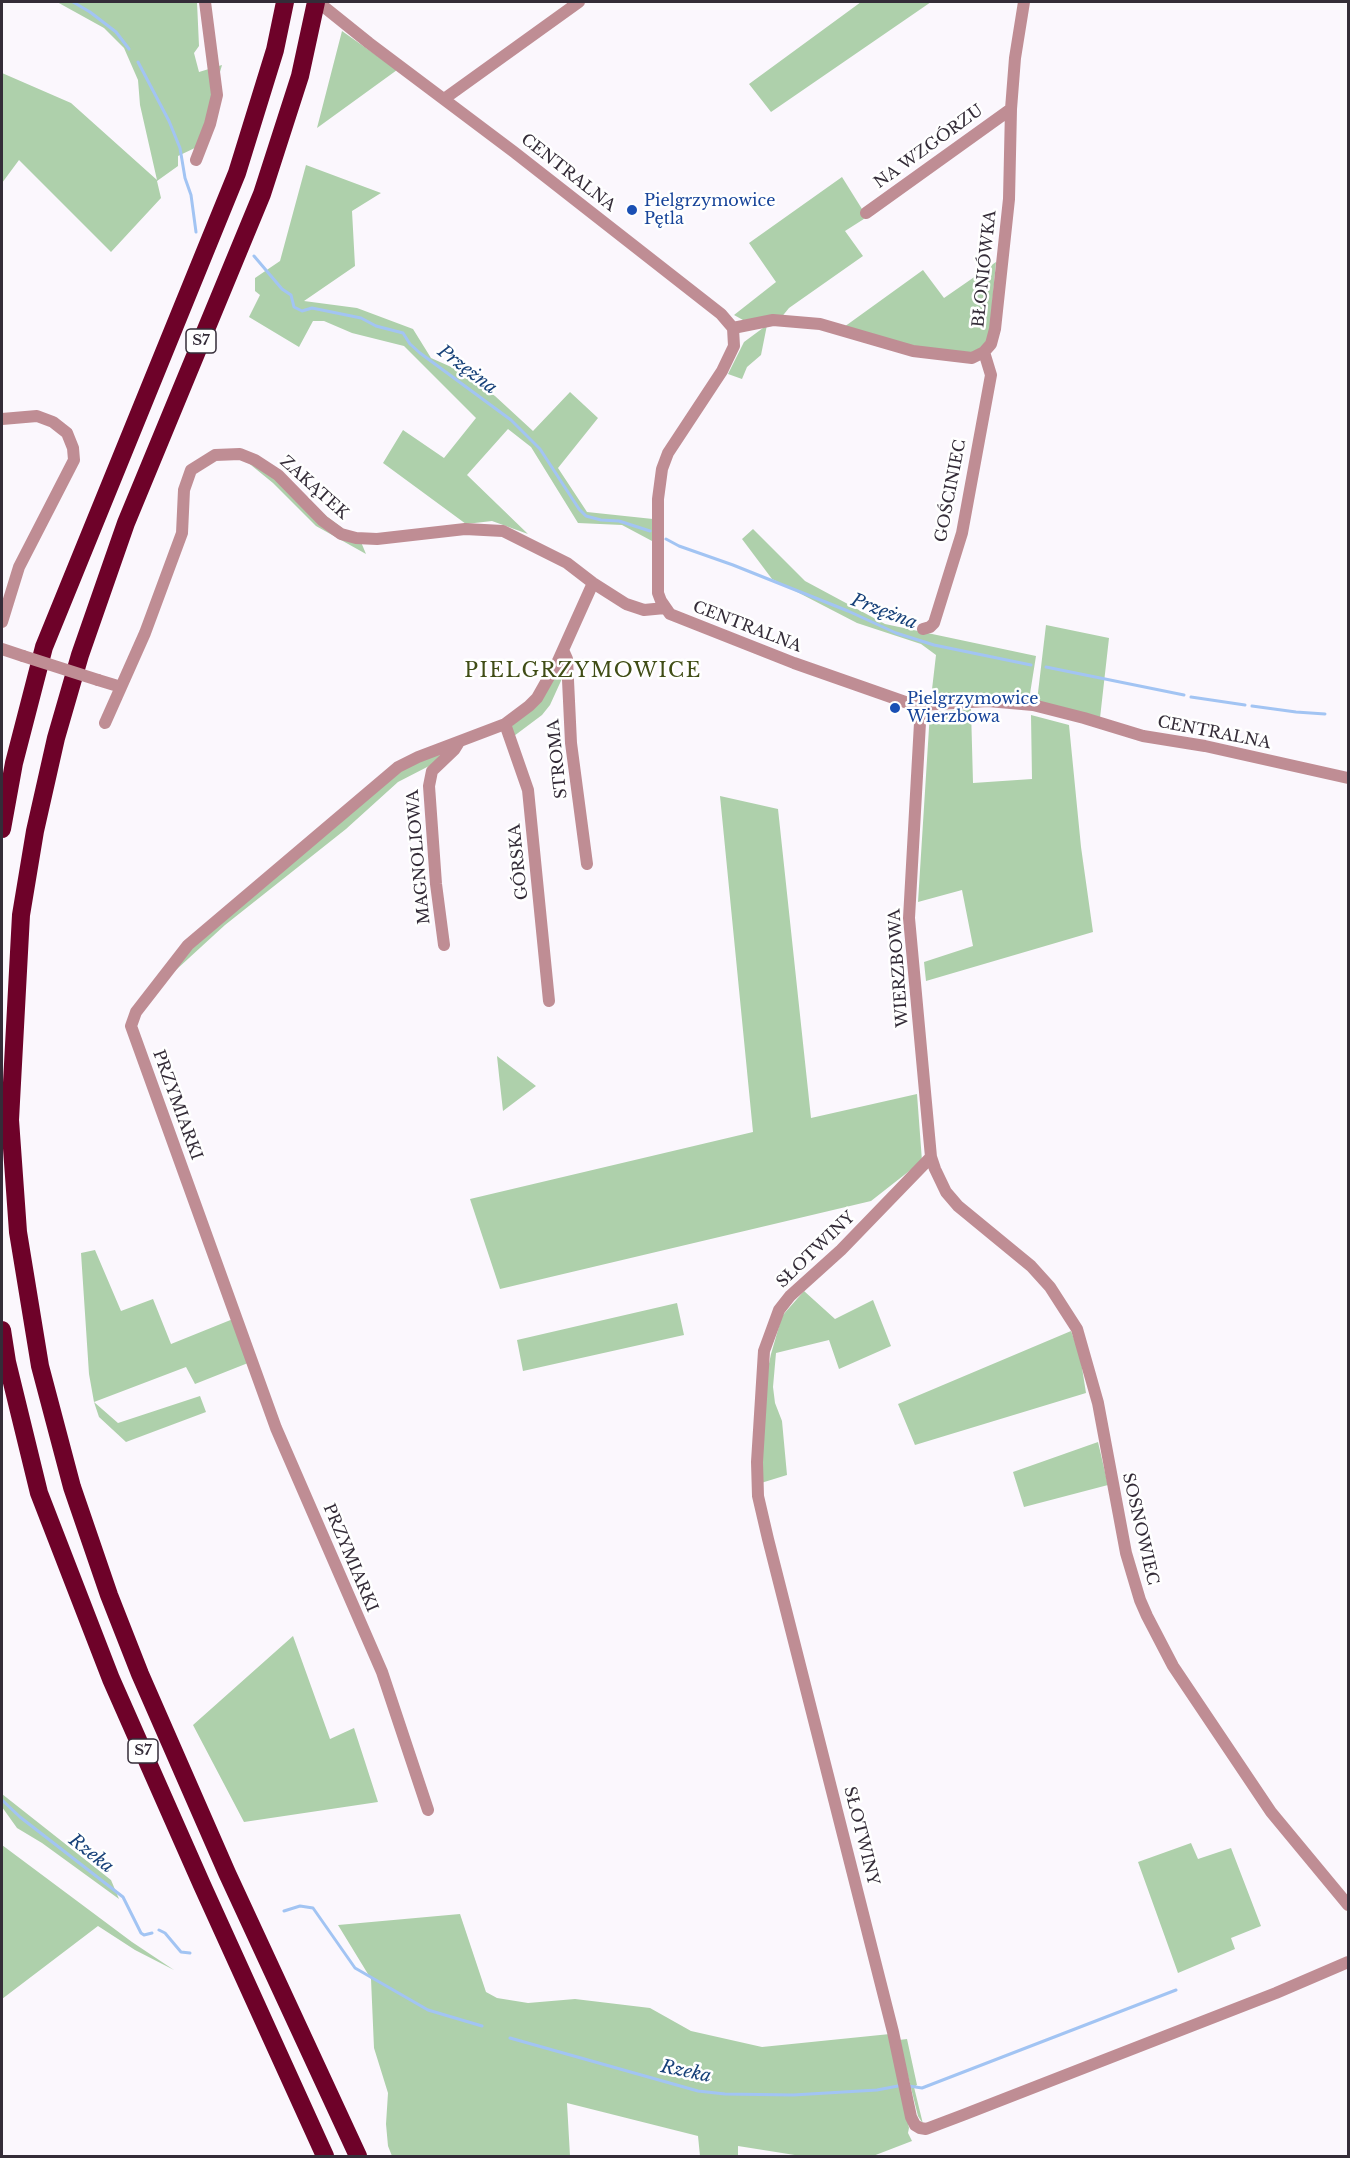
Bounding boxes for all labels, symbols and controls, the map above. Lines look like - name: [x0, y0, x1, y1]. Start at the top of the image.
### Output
- street label: NA WZGÓRZU: [871, 101, 987, 193]
- street label: CENTRALNA: [517, 130, 619, 216]
- place label: Pielgrzymowice Pętla: [644, 191, 775, 229]
- marker: Pielgrzymowice Pętla: [625, 203, 639, 217]
- street label: BŁONIÓWKA: [969, 209, 1001, 329]
- road number: S7: [186, 329, 216, 353]
- water label: Przężna: [433, 341, 501, 399]
- street label: GOŚCINIEC: [932, 438, 970, 544]
- street label: ZAKĄTEK: [276, 452, 352, 524]
- water label: Przężna: [848, 590, 920, 634]
- street label: CENTRALNA: [690, 597, 804, 657]
- district label: PIELGRZYMOWICE: [464, 659, 702, 683]
- place label: Pielgrzymowice Wierzbowa: [907, 689, 1038, 727]
- marker: Pielgrzymowice Wierzbowa: [888, 701, 902, 715]
- street label: CENTRALNA: [1156, 713, 1272, 753]
- street label: STROMA: [544, 718, 572, 800]
- street label: MAGNOLIOWA: [404, 789, 434, 925]
- street label: GÓRSKA: [505, 823, 533, 901]
- street label: WIERZBOWA: [885, 908, 913, 1028]
- street label: PRZYMIARKI: [148, 1047, 206, 1163]
- street label: SŁOTWINY: [773, 1208, 859, 1292]
- street label: SOSNOWIEC: [1118, 1471, 1162, 1587]
- street label: PRZYMIARKI: [319, 1501, 381, 1615]
- road number: S7: [128, 1739, 158, 1763]
- street label: SŁOTWINY: [839, 1785, 883, 1887]
- water label: Rzeka: [64, 1830, 118, 1878]
- water label: Rzeka: [659, 2056, 713, 2088]

